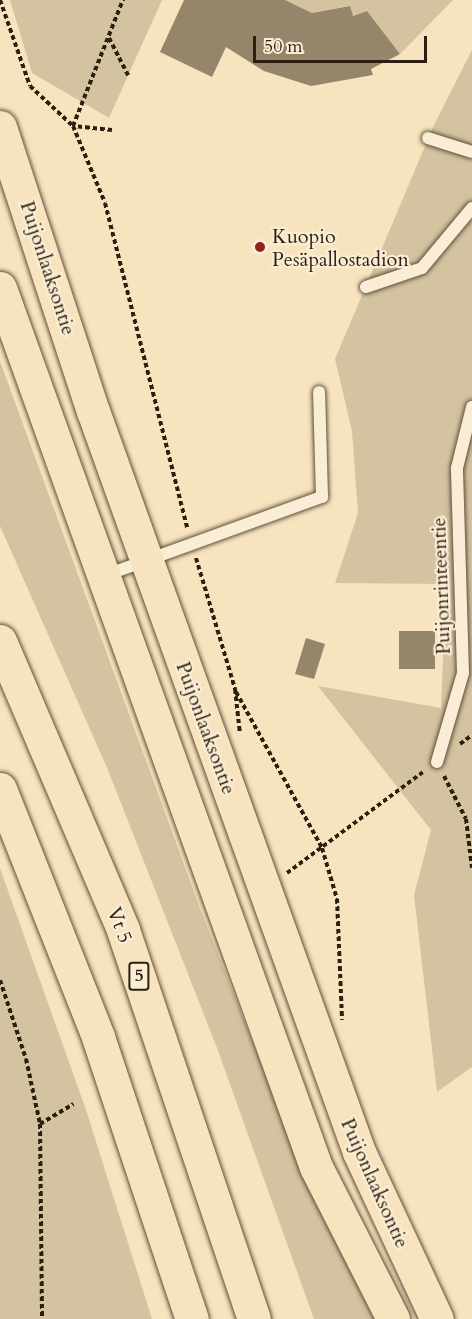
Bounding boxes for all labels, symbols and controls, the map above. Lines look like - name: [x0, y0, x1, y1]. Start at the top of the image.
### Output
- scale bar: [256, 24, 430, 62]
- text: 50 m: [264, 34, 303, 59]
- street label: Puijonlaaksontie: [15, 198, 81, 338]
- place label: Kuopio Pesäpallostadion: [272, 224, 409, 271]
- marker: Kuopio Pesäpallostadion: [253, 240, 267, 254]
- street label: Puijonrinteentie: [427, 517, 455, 655]
- street label: Puijonlaaksontie: [171, 658, 241, 798]
- street label: Vt 5: [102, 904, 138, 946]
- road number: 5: [127, 961, 151, 991]
- street label: Puijonlaaksontie: [336, 1115, 414, 1251]

